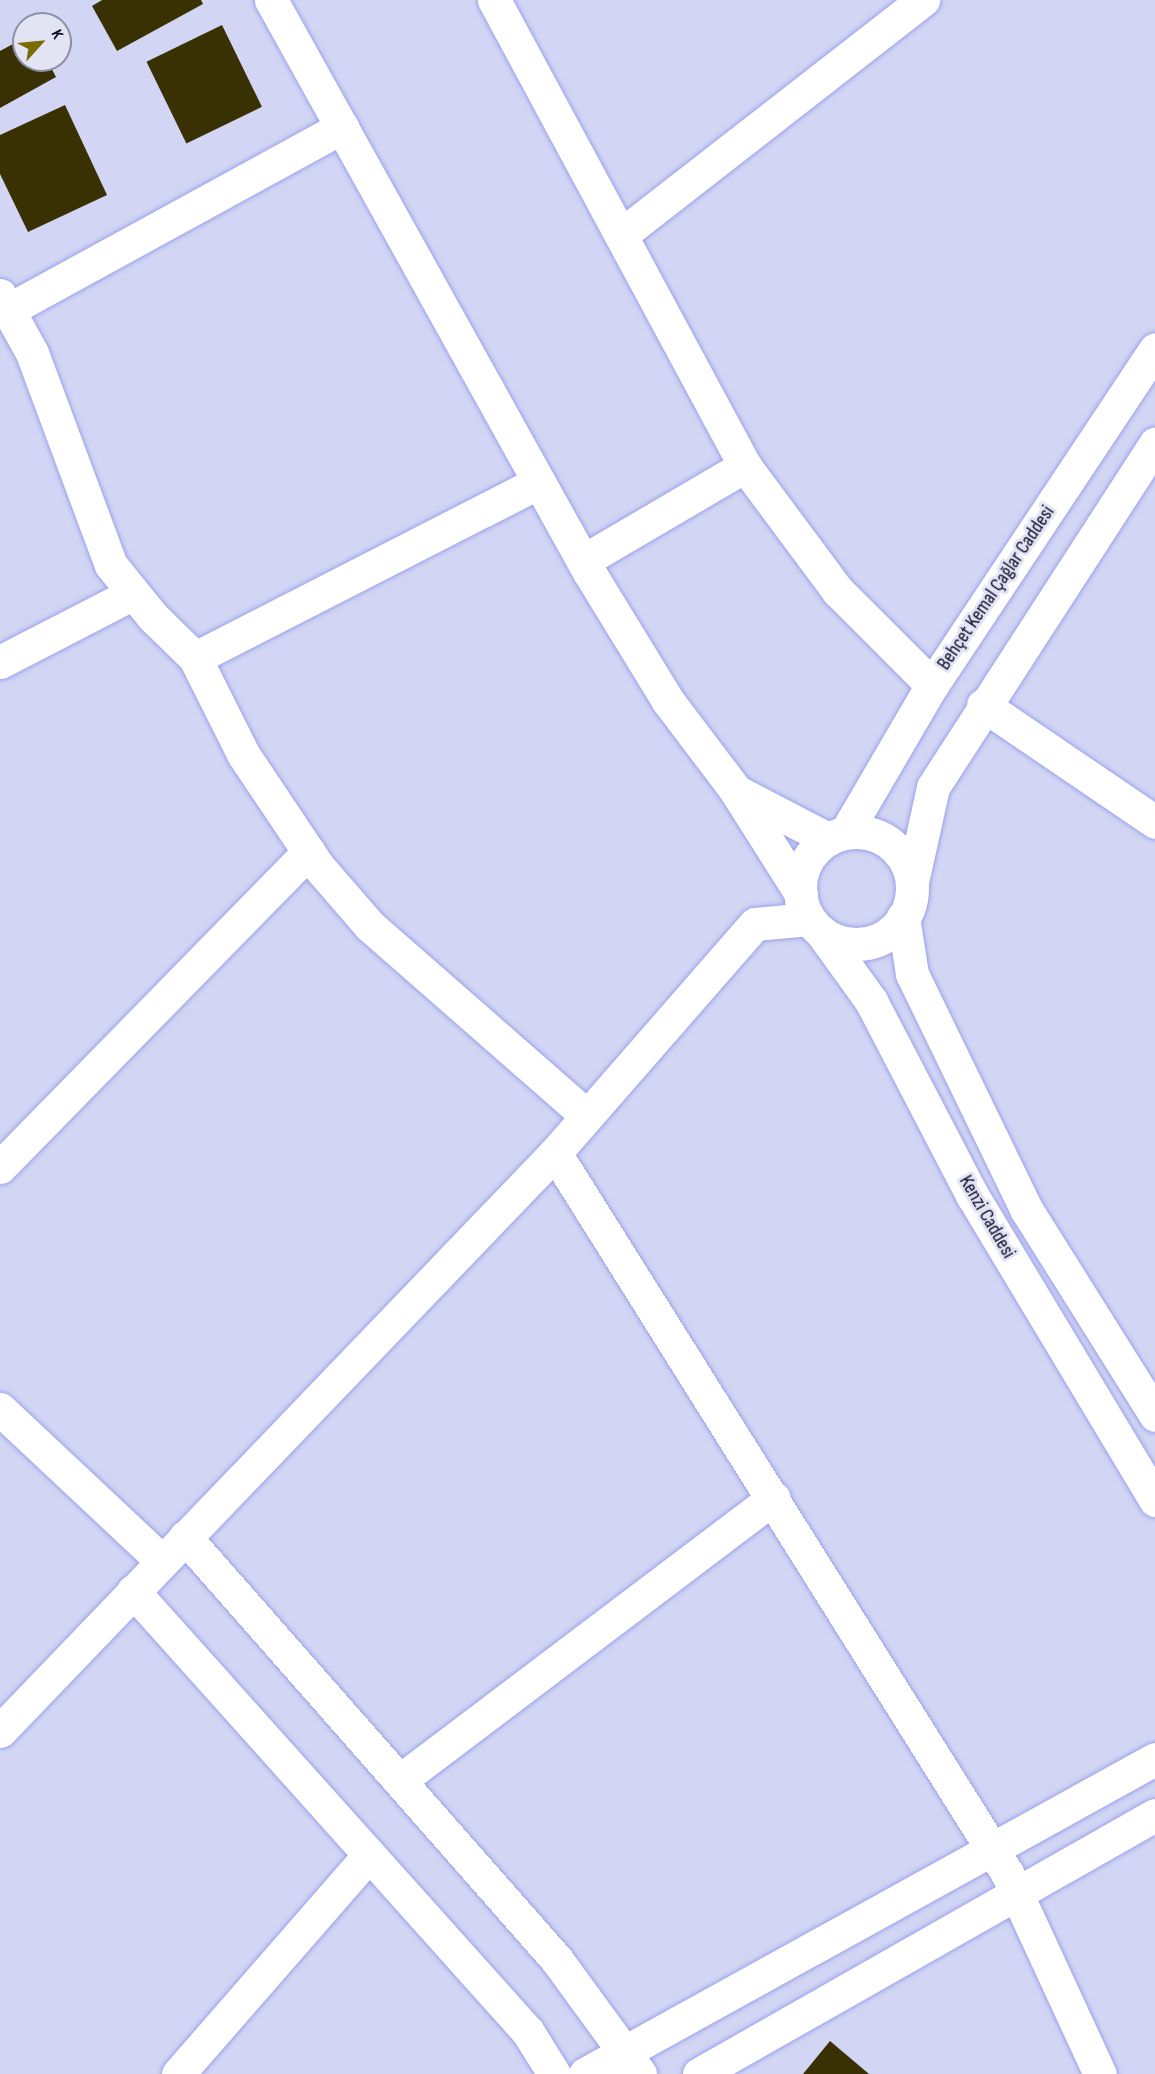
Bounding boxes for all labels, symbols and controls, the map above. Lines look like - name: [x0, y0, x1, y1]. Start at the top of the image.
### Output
- north arrow: [12, 12, 72, 72]
- text: K: [46, 27, 67, 42]
- street label: Behçet Kemal Çağlar Caddesi: [932, 501, 1060, 675]
- street label: Kenzi Caddesi: [954, 1171, 1020, 1263]

